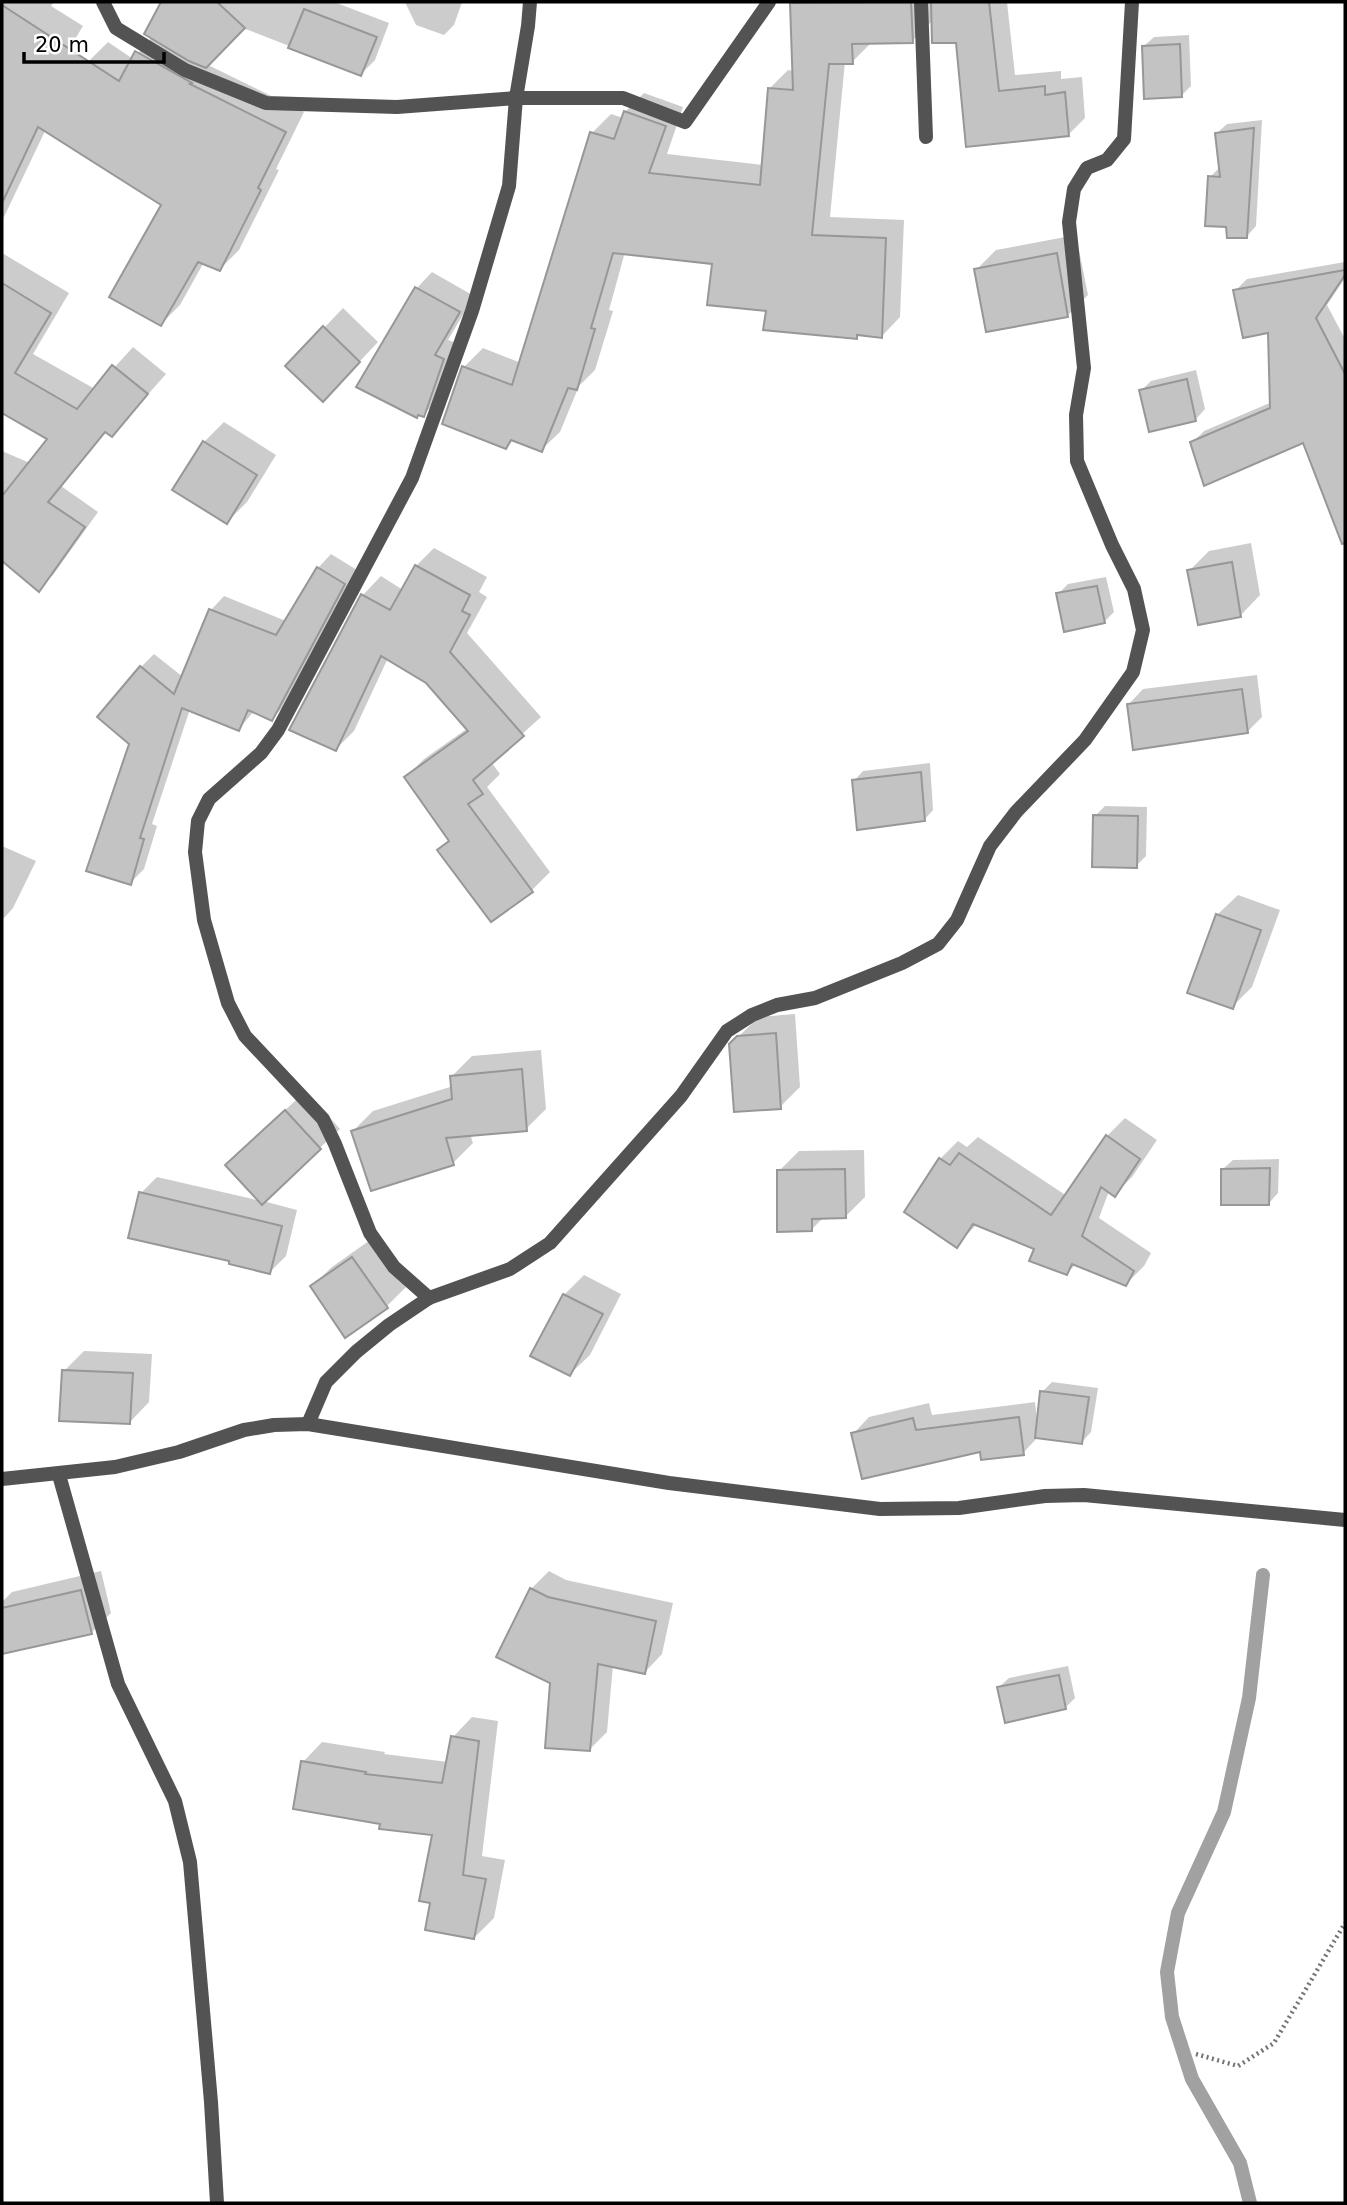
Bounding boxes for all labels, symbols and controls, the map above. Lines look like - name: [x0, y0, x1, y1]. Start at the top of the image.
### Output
- scale bar: [24, 21, 164, 65]
- text: 20 m: [35, 33, 89, 57]

